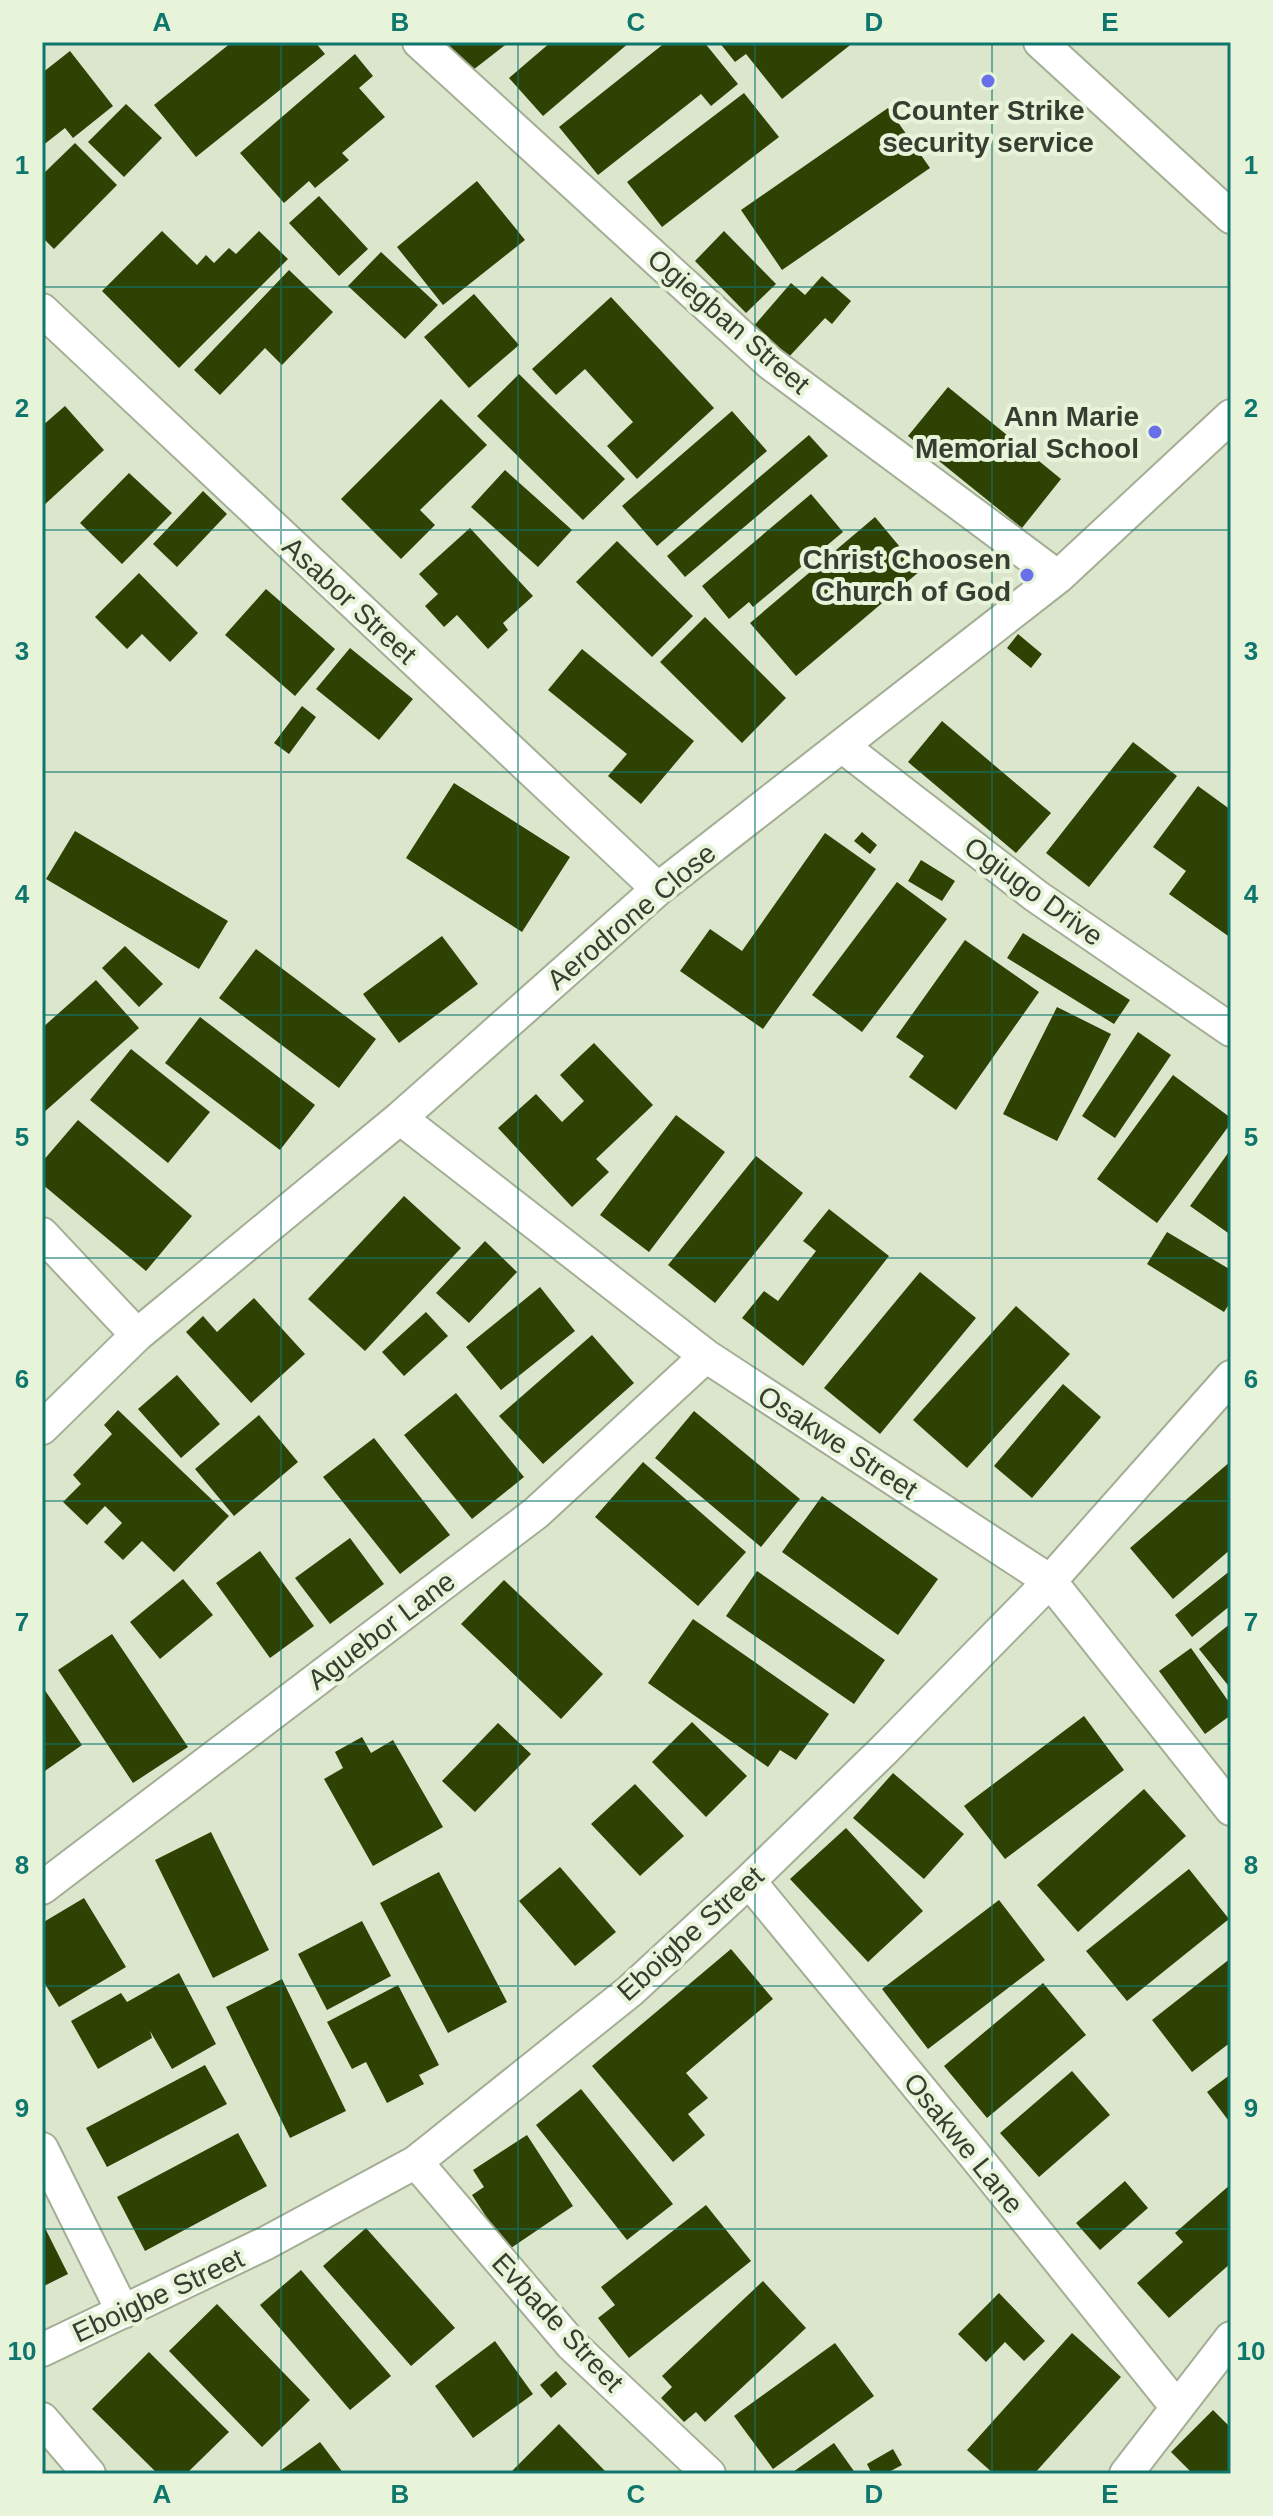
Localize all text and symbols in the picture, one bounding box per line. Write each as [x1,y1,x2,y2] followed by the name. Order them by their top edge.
[153,7,172,37] text: A
[391,7,409,37] text: B
[627,7,646,37] text: C
[865,7,883,37] text: D
[1101,7,1119,37] text: E
[979,72,997,90] marker: Counter Strike security service
[882,95,1094,158] place label: Counter Strike security service
[15,150,29,180] text: 1
[1244,150,1258,180] text: 1
[642,243,816,400] street label: Ogiegban Street
[15,393,29,423] text: 2
[1244,393,1258,423] text: 2
[915,401,1139,464] place label: Ann Marie Memorial School
[1146,423,1164,441] marker: Ann Marie Memorial School
[276,531,423,670] street label: Asabor Street
[803,544,1011,607] place label: Christ Choosen Church of God
[1018,566,1036,584] marker: Christ Choosen Church of God
[15,636,29,666] text: 3
[1244,636,1258,666] text: 3
[958,831,1109,952] street label: Ogiugo Drive
[541,837,722,996] street label: Aerodrone Close
[15,879,30,909] text: 4
[1244,879,1259,909] text: 4
[15,1122,29,1152] text: 5
[1244,1122,1258,1152] text: 5
[15,1364,29,1394] text: 6
[1244,1364,1258,1394] text: 6
[752,1379,923,1506] street label: Osakwe Street
[302,1565,461,1696] street label: Aguebor Lane
[15,1607,29,1637] text: 7
[1244,1607,1258,1637] text: 7
[15,1850,29,1880] text: 8
[1244,1850,1258,1880] text: 8
[611,1860,770,2007] street label: Eboigbe Street
[898,2067,1030,2220] street label: Osakwe Lane
[15,2093,29,2123] text: 9
[1244,2093,1258,2123] text: 9
[68,2242,249,2349] street label: Eboigbe Street
[486,2247,630,2398] street label: Evbade Street
[8,2336,36,2366] text: 10
[1237,2336,1265,2366] text: 10
[153,2479,172,2509] text: A
[391,2479,409,2509] text: B
[627,2479,646,2509] text: C
[865,2479,883,2509] text: D
[1101,2479,1119,2509] text: E

